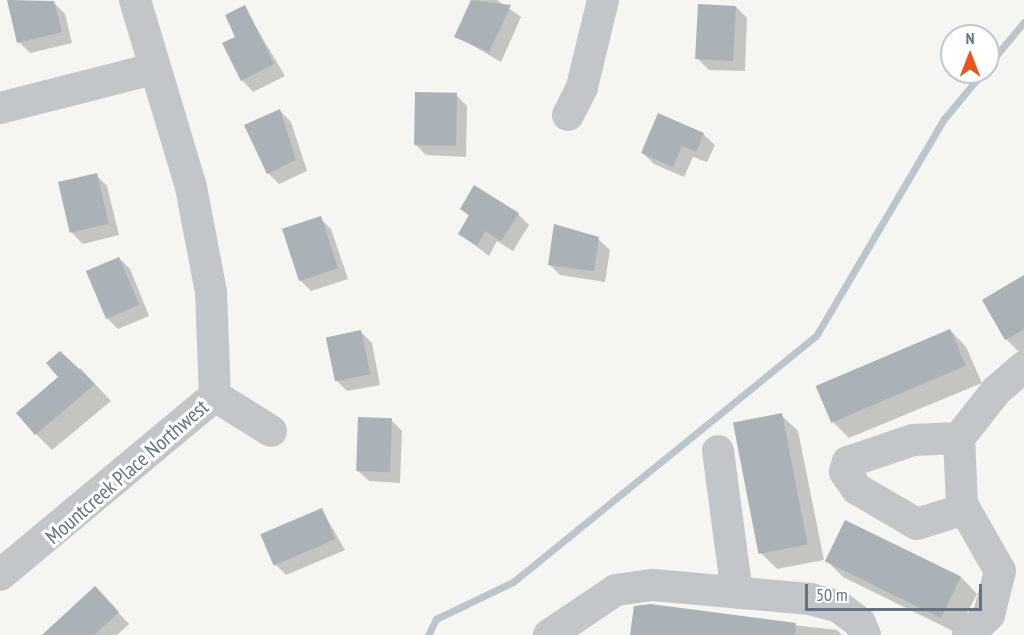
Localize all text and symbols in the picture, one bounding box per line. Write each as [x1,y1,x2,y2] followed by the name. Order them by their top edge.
[940,24,1000,84] north arrow
[966,28,974,48] text: N
[40,394,214,550] street label: Mountcreek Place Northwest
[808,572,985,610] scale bar
[816,583,848,606] text: 50 m

